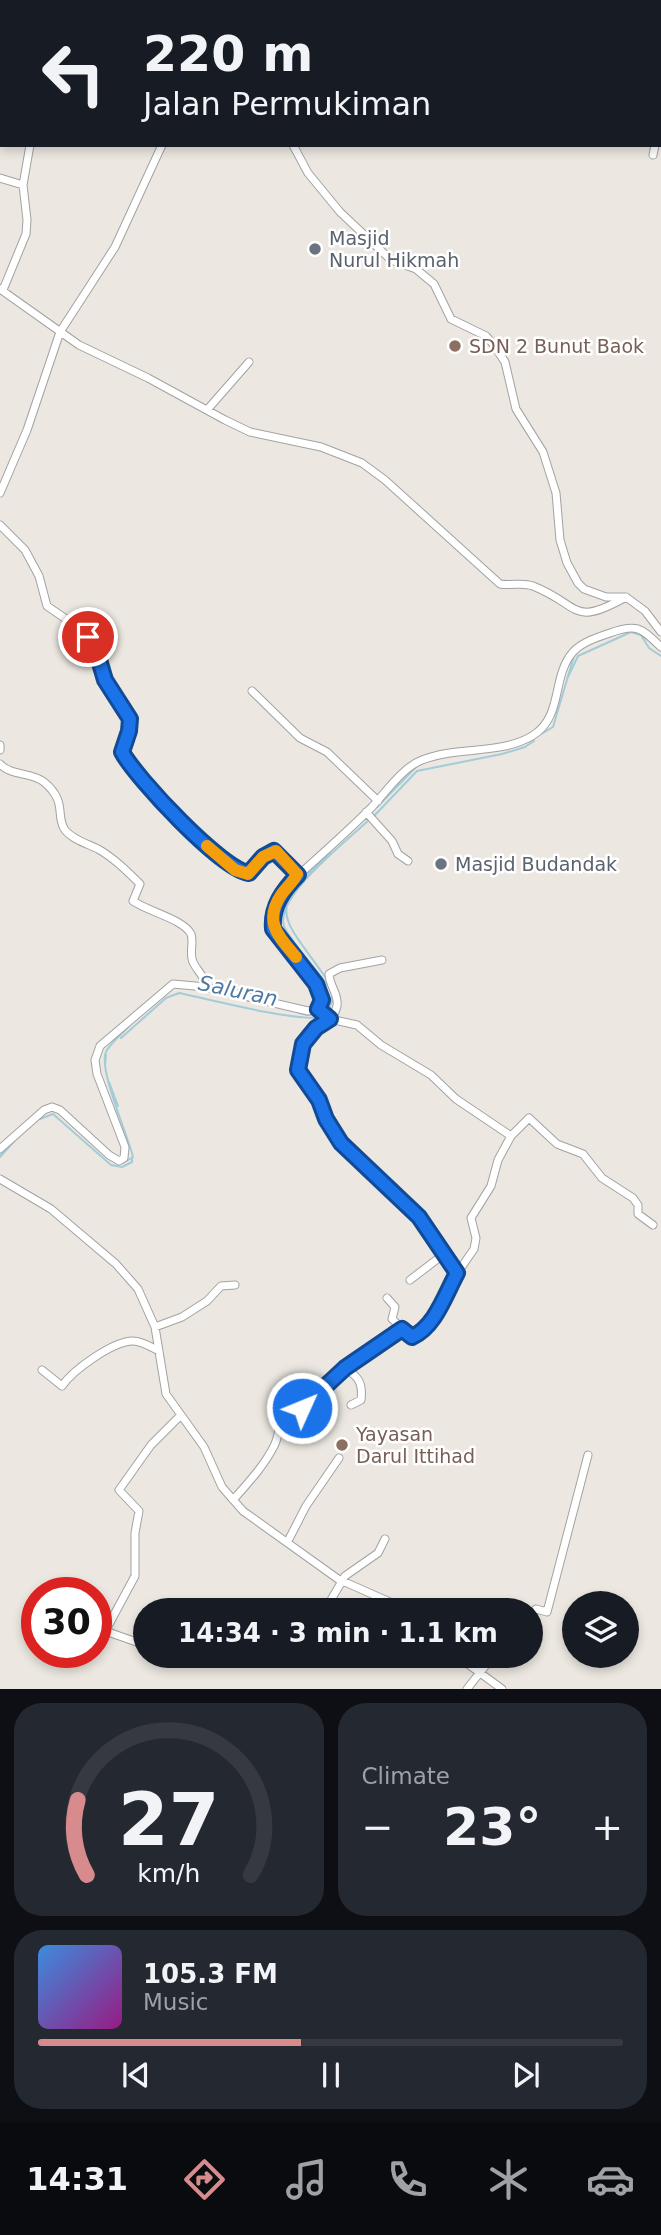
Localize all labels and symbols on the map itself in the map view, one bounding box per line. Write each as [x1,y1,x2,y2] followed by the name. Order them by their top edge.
[329,227,459,271] place label: Masjid Nurul Hikmah
[307,241,323,257] marker: Masjid Nurul Hikmah
[469,335,644,357] place label: SDN 2 Bunut Baok
[447,338,463,354] marker: SDN 2 Bunut Baok
[58,607,118,667] pin
[455,853,617,875] place label: Masjid Budandak
[433,856,449,872] marker: Masjid Budandak
[196,971,280,1011] water label: Saluran
[265,1371,339,1445] position arrow
[355,1423,475,1467] place label: Yayasan Darul Ittihad
[334,1437,350,1453] marker: Yayasan Darul Ittihad
[21,1577,112,1668] speed limit sign: 30

